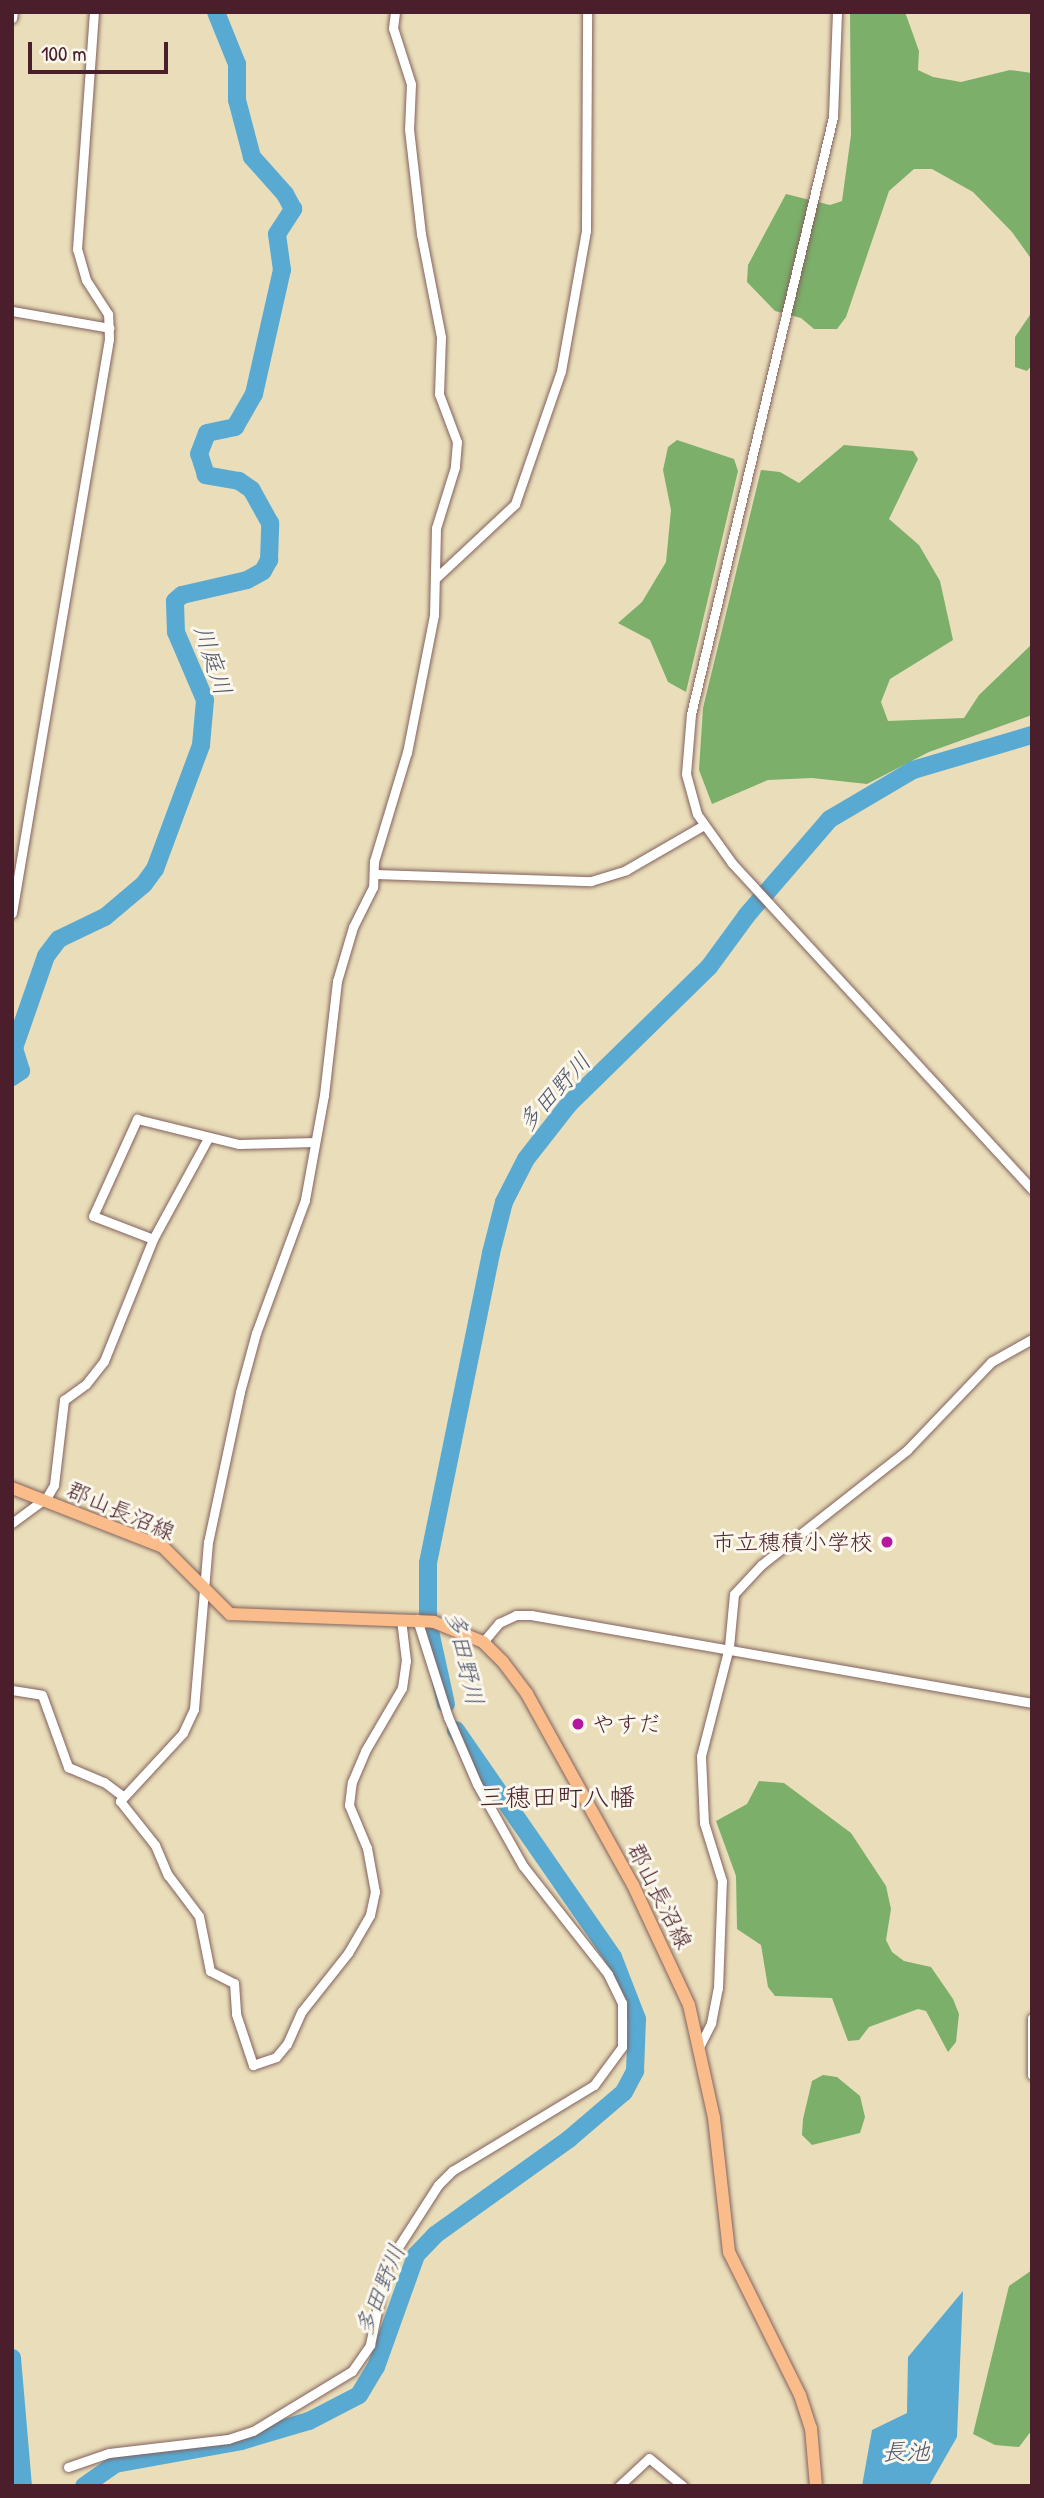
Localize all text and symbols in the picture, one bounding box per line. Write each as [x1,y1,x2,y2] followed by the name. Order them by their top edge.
[32,28,172,72] scale bar
[41,39,87,68] text: 100 m
[188,621,238,699] water label: 川庭川
[511,1047,597,1137] water label: 多田野川
[63,1476,179,1546] street label: 郡山長沼線
[712,1528,873,1556] place label: 市立穂積小学校
[879,1534,895,1550] marker: 市立穂積小学校
[440,1608,490,1708] water label: 多田野川
[592,1710,661,1738] place label: やすだ
[570,1716,586,1732] marker: やすだ
[479,1781,635,1813] district label: 三穂田町八幡
[622,1839,698,1953] street label: 郡山長沼線
[349,2240,411,2340] water label: 多田野川
[882,2438,930,2466] water label: 長池

